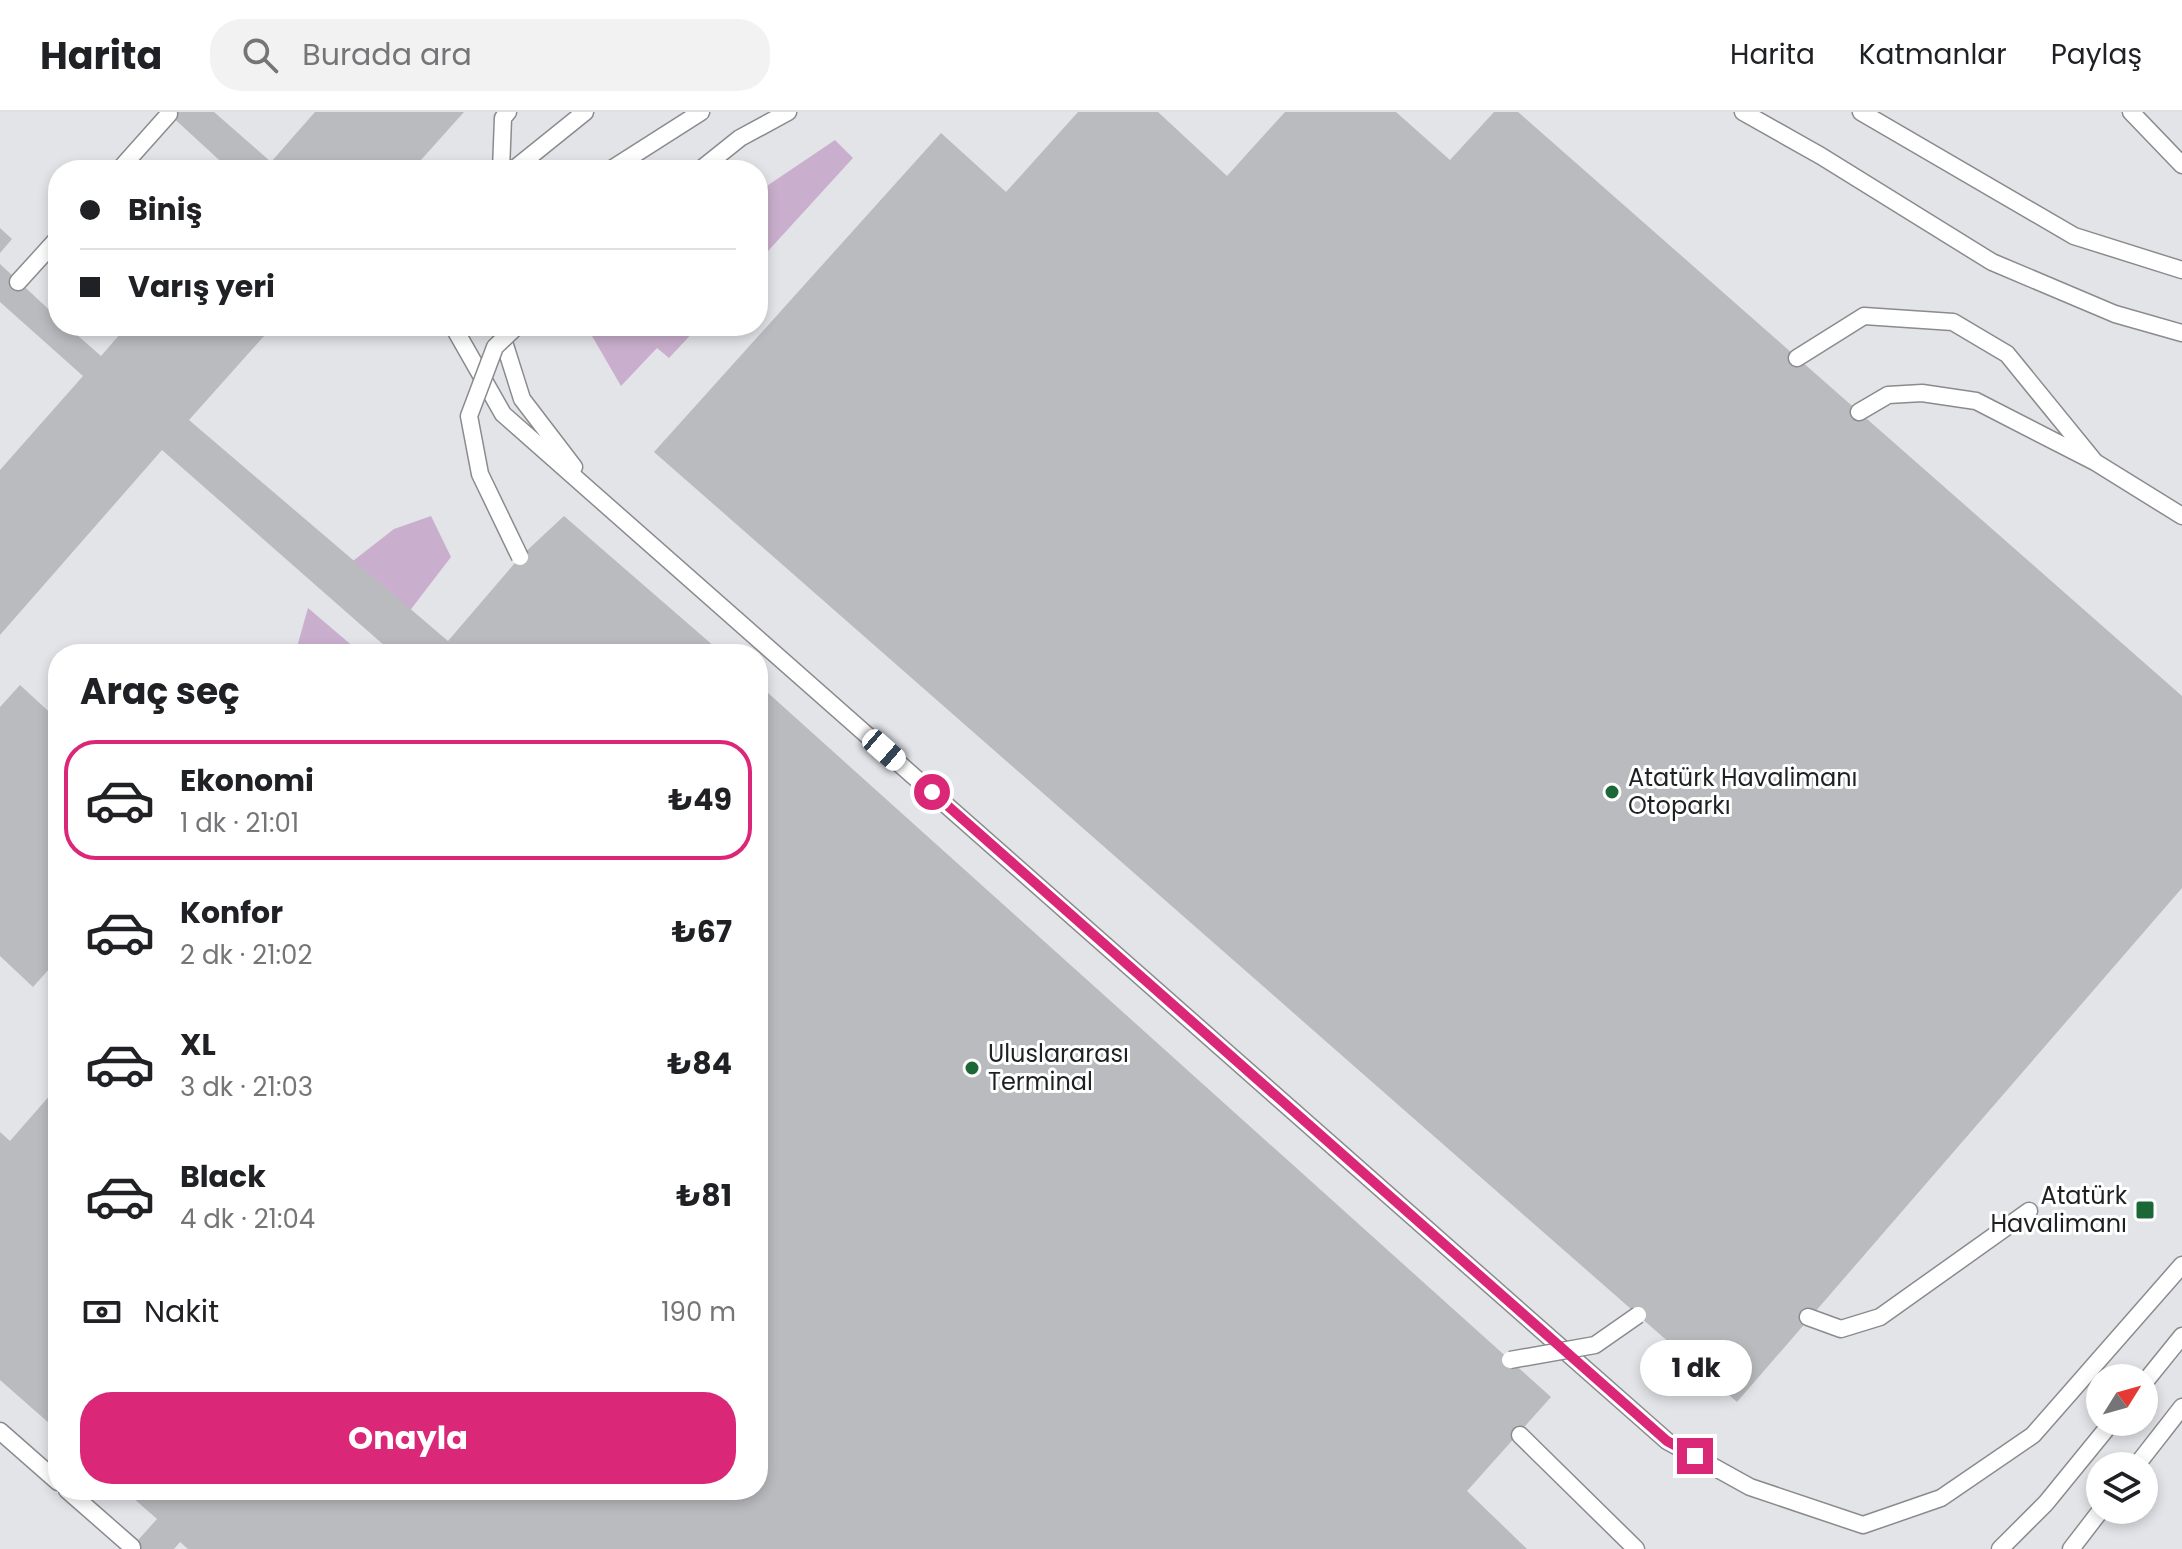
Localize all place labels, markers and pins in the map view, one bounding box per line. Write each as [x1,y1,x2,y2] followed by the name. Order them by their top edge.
[1628,761,1858,822] place label: Atatürk Havalimanı Otoparkı
[1603,783,1621,801] marker: Atatürk Havalimanı Otoparkı
[988,1037,1129,1098] place label: Uluslararası Terminal
[963,1059,981,1077] marker: Uluslararası Terminal
[1990,1179,2128,1240] place label: Atatürk Havalimanı
[2134,1199,2156,1221] marker: Atatürk Havalimanı

